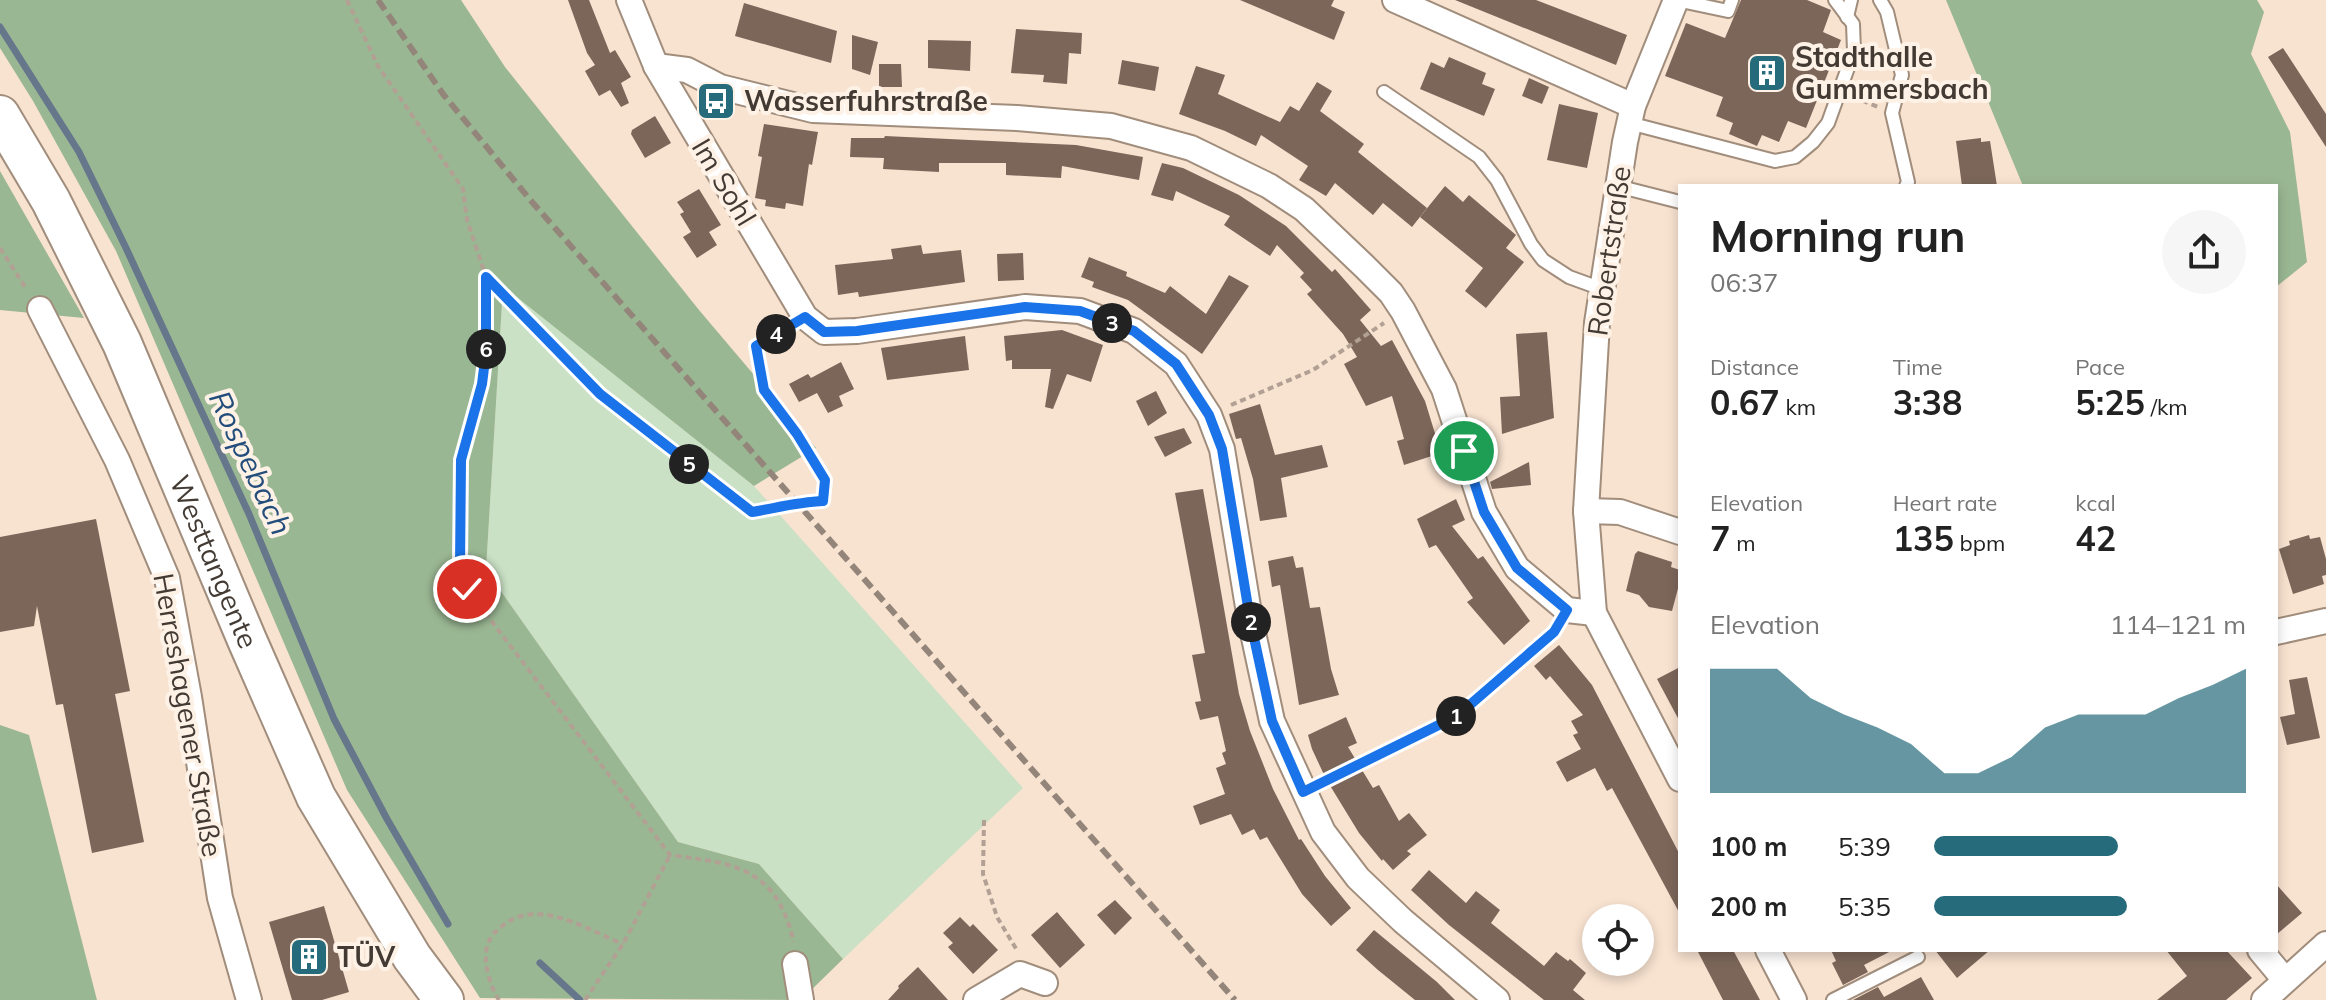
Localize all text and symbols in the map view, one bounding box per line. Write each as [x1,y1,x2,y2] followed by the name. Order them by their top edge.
[1795,39,1989,106] place label: Stadthalle Gummersbach
[1746,52,1788,94] building icon: Stadthalle Gummersbach
[695,80,737,122] bus stop icon: Wasserfuhrstraße
[744,83,988,118] place label: Wasserfuhrstraße
[685,132,764,232] street label: Im Sohl
[1579,164,1638,338] street label: Robertstraße
[1710,208,1966,263] text: Morning run
[2162,210,2246,294] button: share
[1710,266,1778,299] text: 06:37
[1092,303,1132,343] pin: 3
[1105,309,1119,337] text: 3
[756,314,796,354] pin: 4
[769,320,783,348] text: 4
[466,329,506,369] pin: 6
[479,335,493,363] text: 6
[1710,353,1799,381] text: Distance
[1893,353,1942,381] text: Time
[2075,353,2125,381] text: Pace
[1710,381,1780,424] text: 0.67
[1893,381,1962,424] text: 3:38
[2075,381,2145,424] text: 5:25
[201,384,301,541] water label: Rospebach
[1780,393,1816,421] text: km
[2145,393,2188,421] text: /km
[1430,417,1498,485] pin
[1442,429,1486,473] icon: arrive
[669,444,709,484] pin: 5
[682,450,696,478] text: 5
[163,470,266,653] street label: Westtangente
[1710,489,1803,517] text: Elevation
[1893,489,1997,517] text: Heart rate
[2075,489,2116,517] text: kcal
[1710,517,1730,560] text: 7
[1893,517,1954,560] text: 135
[2075,517,2116,560] text: 42
[1730,529,1755,557] text: m
[1954,529,2005,557] text: bpm
[433,555,501,623] pin
[445,567,489,611] icon: check
[146,570,231,859] street label: Herreshagener Straße
[1231,602,1271,642] pin: 2
[1244,608,1258,636] text: 2
[1710,608,1820,641] text: Elevation
[2110,608,2246,641] text: 114–121 m
[1436,696,1476,736] pin: 1
[1449,702,1463,730] text: 1
[1710,830,1787,863] text: 100 m
[1838,830,1891,863] text: 5:39
[1710,890,1787,923] text: 200 m
[1838,890,1891,923] text: 5:35
[1582,904,1654,976] map controls
[1582,904,1654,976] button: locate
[288,936,330,978] building icon: TÜV
[337,939,396,974] place label: TÜV

